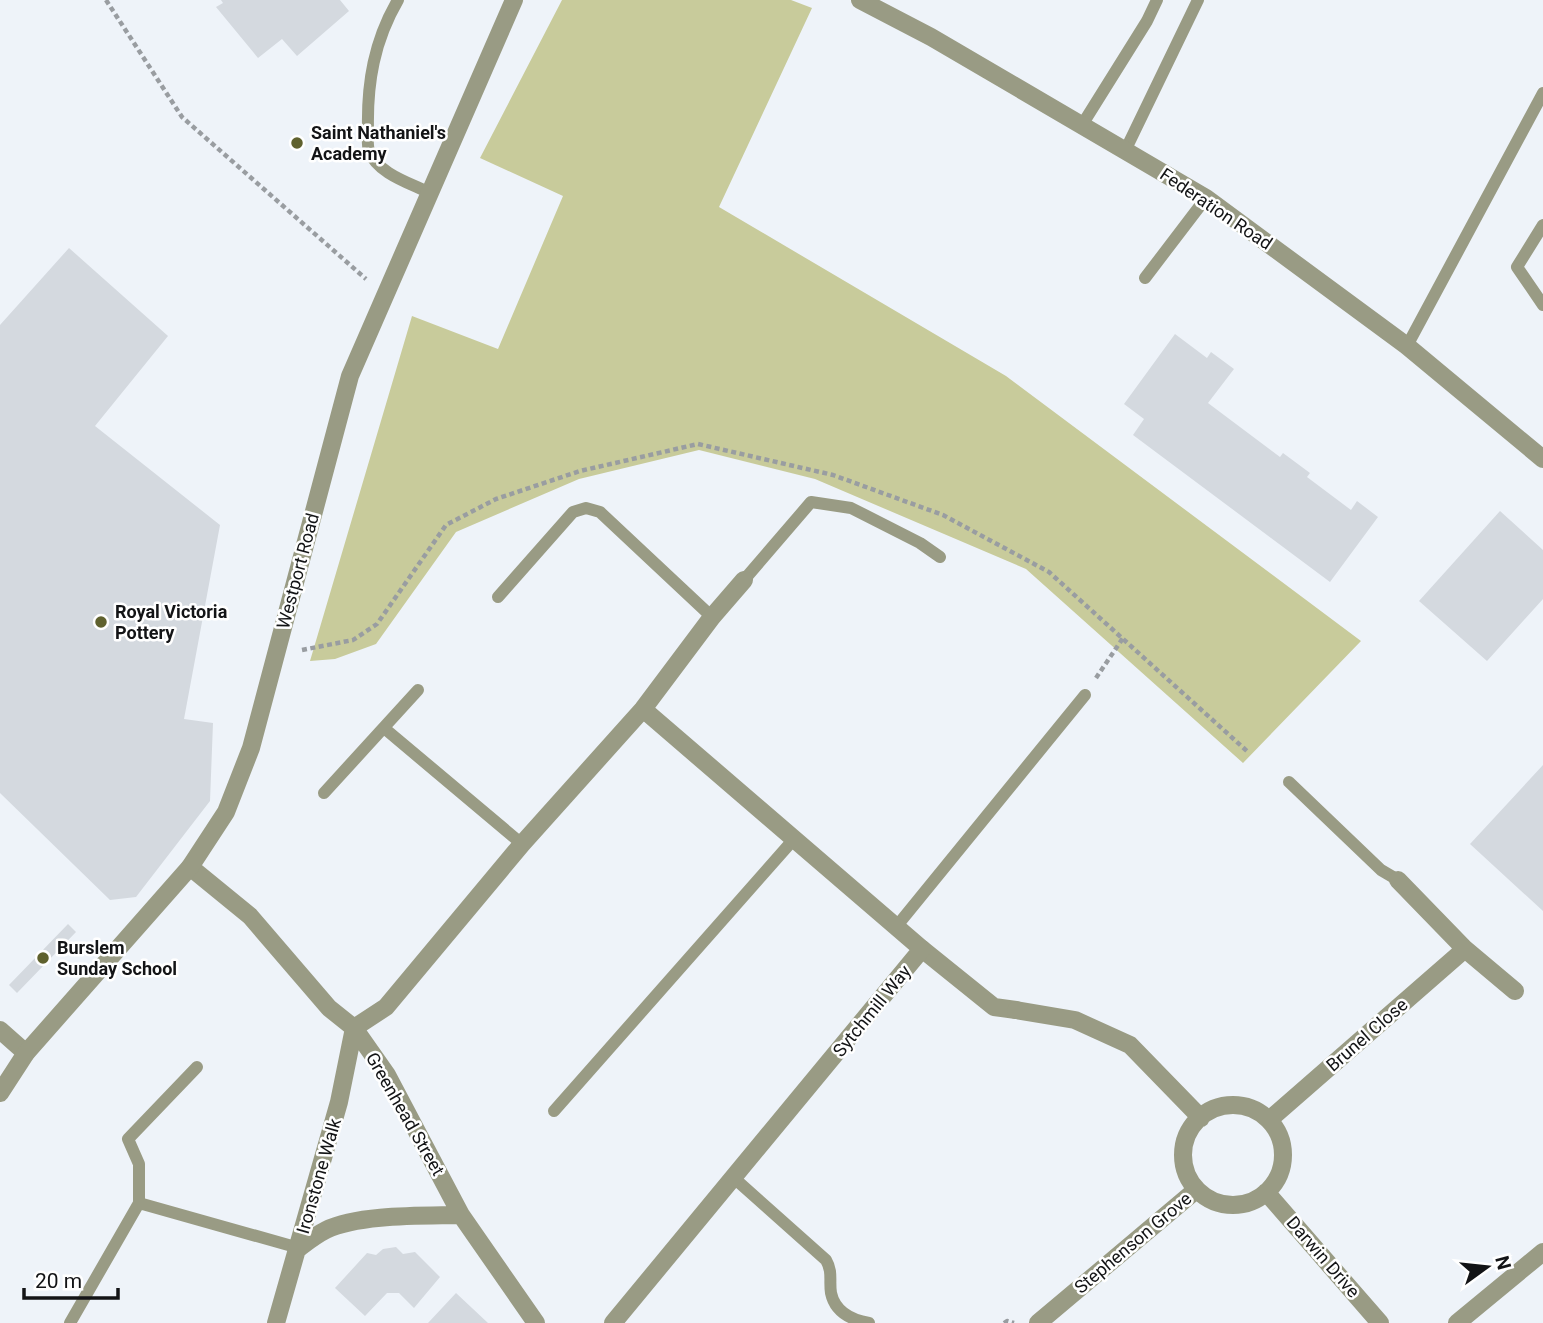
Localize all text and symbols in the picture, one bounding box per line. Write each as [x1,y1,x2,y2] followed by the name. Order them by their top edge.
[311,122,446,164] place label: Saint Nathaniel's Academy
[289,135,305,151] marker: Saint Nathaniel's Academy
[1156,163,1276,254] street label: Federation Road
[272,511,323,631] street label: Westport Road
[115,601,228,643] place label: Royal Victoria Pottery
[93,614,109,630] marker: Royal Victoria Pottery
[57,937,177,979] place label: Burslem Sunday School
[35,950,51,966] marker: Burslem Sunday School
[828,960,915,1061] street label: Sytchmill Way
[1322,994,1412,1076] street label: Brunel Close
[362,1048,449,1179] street label: Greenhead Street
[292,1115,345,1236] street label: Ironstone Walk
[1070,1188,1195,1298] street label: Stephenson Grove
[1282,1212,1364,1302] street label: Darwin Drive
[1452,1232,1522,1302] north arrow
[1490,1253,1516,1272] text: N
[24,1256,119,1300] scale bar
[35,1269,82,1293] text: 20 m

